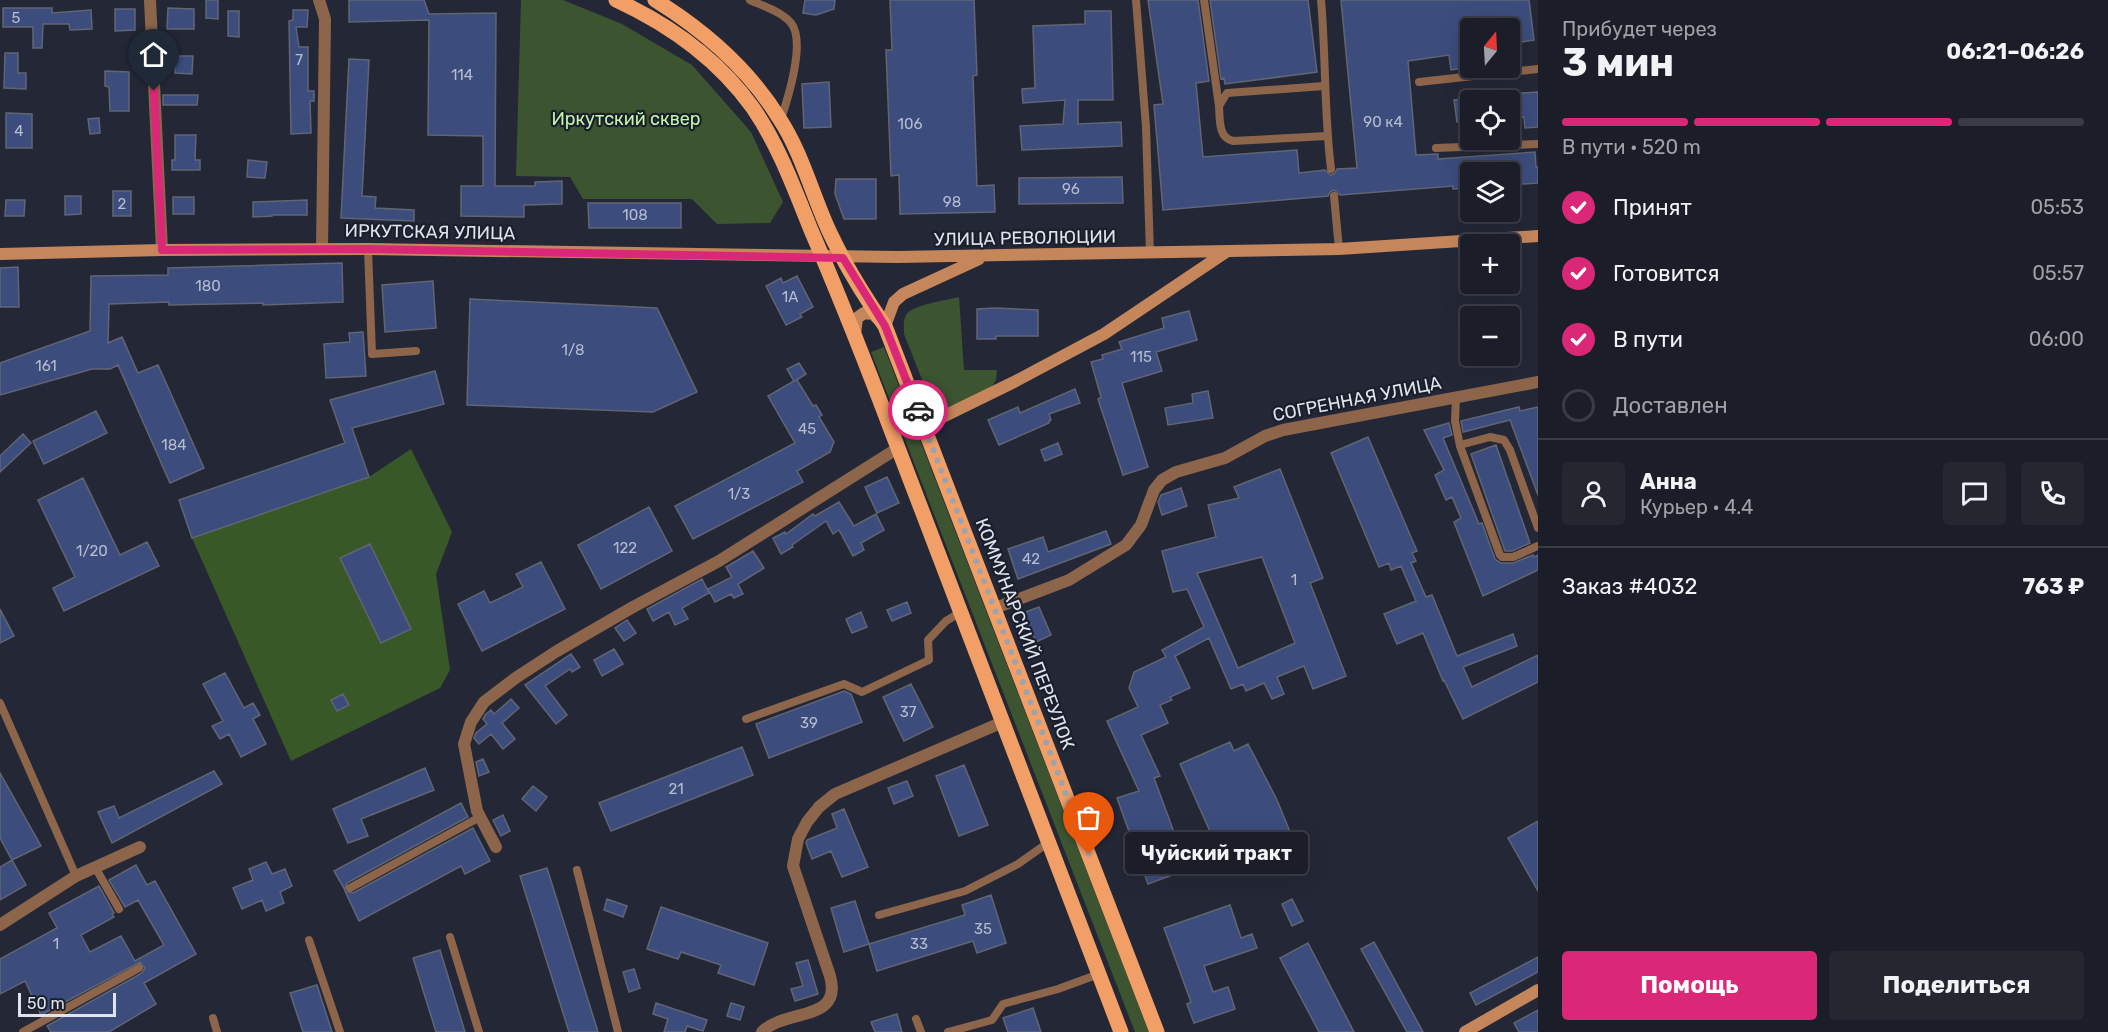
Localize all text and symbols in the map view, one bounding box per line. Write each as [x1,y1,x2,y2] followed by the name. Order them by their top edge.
[12,9,21,27] house number: 5
[1562,17,1717,41] text: Прибудет через
[1460,18,1520,78] north arrow
[1460,18,1520,366] map controls
[128,29,179,91] pin
[137,38,170,71] icon: home
[1946,38,2084,65] text: 06:21–06:26
[1562,40,1674,86] text: 3 мин
[295,51,303,69] house number: 7
[451,66,473,84] house number: 114
[1460,90,1520,150] button: locate
[551,108,701,130] park label: Иркутский сквер
[1363,113,1403,131] house number: 90 к4
[898,115,923,133] house number: 106
[14,122,24,140] house number: 4
[1562,135,1701,159] text: В пути · 520 m
[1460,162,1520,222] button: layers
[1062,180,1080,198] house number: 96
[1562,191,1595,224] icon: check
[943,193,961,211] house number: 98
[1613,194,1692,221] text: Принят
[118,195,127,213] house number: 2
[2030,195,2084,219] text: 05:53
[622,206,648,224] house number: 108
[344,220,516,244] street label: ИРКУТСКАЯ УЛИЦА
[934,225,1116,251] street label: УЛИЦА РЕВОЛЮЦИИ
[1460,234,1520,294] button: +
[1562,257,1595,290] icon: check
[1613,260,1719,287] text: Готовится
[2032,261,2084,285] text: 05:57
[195,277,221,295] house number: 180
[782,288,798,306] house number: 1А
[1460,306,1520,366] button: −
[1562,323,1595,356] icon: check
[1613,326,1683,353] text: В пути
[2029,327,2084,351] text: 06:00
[562,341,584,359] house number: 1/8
[1130,348,1152,366] house number: 115
[35,357,57,375] house number: 161
[1271,372,1443,426] street label: СОГРЕННАЯ УЛИЦА
[888,380,948,440] courier
[1613,392,1728,419] text: Доставлен
[902,394,935,427] icon: car
[798,420,816,438] house number: 45
[161,436,187,454] house number: 184
[1562,462,1625,525] button: person
[1943,462,2006,525] button: chat
[2021,462,2084,525] button: phone
[1640,468,1697,495] text: Анна
[728,485,750,503] house number: 1/3
[1640,495,1753,519] text: Курьер · 4.4
[971,515,1079,753] street label: КОММУНАРСКИЙ ПЕРЕУЛОК
[613,539,637,557] house number: 122
[76,542,108,560] house number: 1/20
[1022,550,1040,568] house number: 42
[1291,571,1297,589] house number: 1
[1562,573,1698,600] text: Заказ #4032
[2023,573,2084,600] text: 763 ₽
[900,703,917,721] house number: 37
[800,714,818,732] house number: 39
[668,780,684,798] house number: 21
[1063,792,1114,854] pin
[1072,801,1105,834] icon: bag
[1125,833,1308,875] callout: Чуйский тракт
[1141,841,1292,865] text: Чуйский тракт
[974,920,992,938] house number: 35
[53,935,59,953] house number: 1
[910,935,928,953] house number: 33
[1562,951,1817,1020] button: Помощь
[1829,951,2084,1020] button: Поделиться
[18,990,116,1018] scale bar
[27,994,65,1013] text: 50 m

